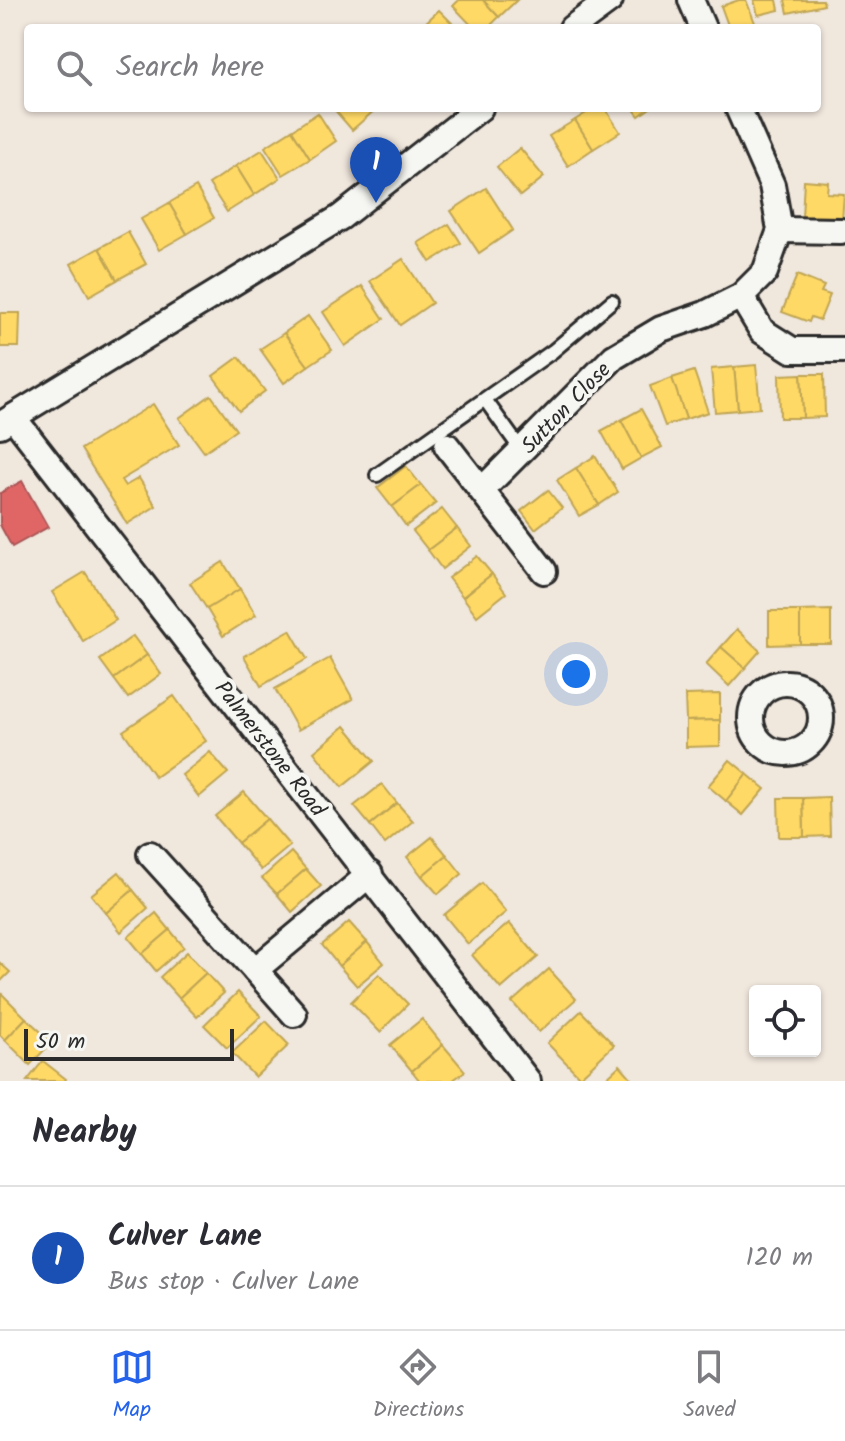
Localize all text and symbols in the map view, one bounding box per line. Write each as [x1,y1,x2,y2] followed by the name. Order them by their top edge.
[24,24,821,112] search box
[116,44,264,92] text: Search here
[52,46,96,90] icon: search
[350,137,402,203] pin: 1
[513,354,620,463] street label: Sutton Close
[556,654,596,694] your location
[205,674,334,826] street label: Palmerstone Road
[749,985,821,1057] map controls
[749,985,821,1057] button: locate
[24,1025,234,1061] scale bar
[36,1025,85,1060] text: 50 m
[32,1106,137,1160] text: Nearby
[108,1213,262,1261] text: Culver Lane
[54,1237,62,1279] text: 1
[746,1237,813,1279] text: 120 m
[108,1261,359,1303] text: Bus stop · Culver Lane
[110,1345,154,1428] tab: Map
[373,1345,464,1428] tab: Directions
[683,1345,735,1428] tab: Saved

